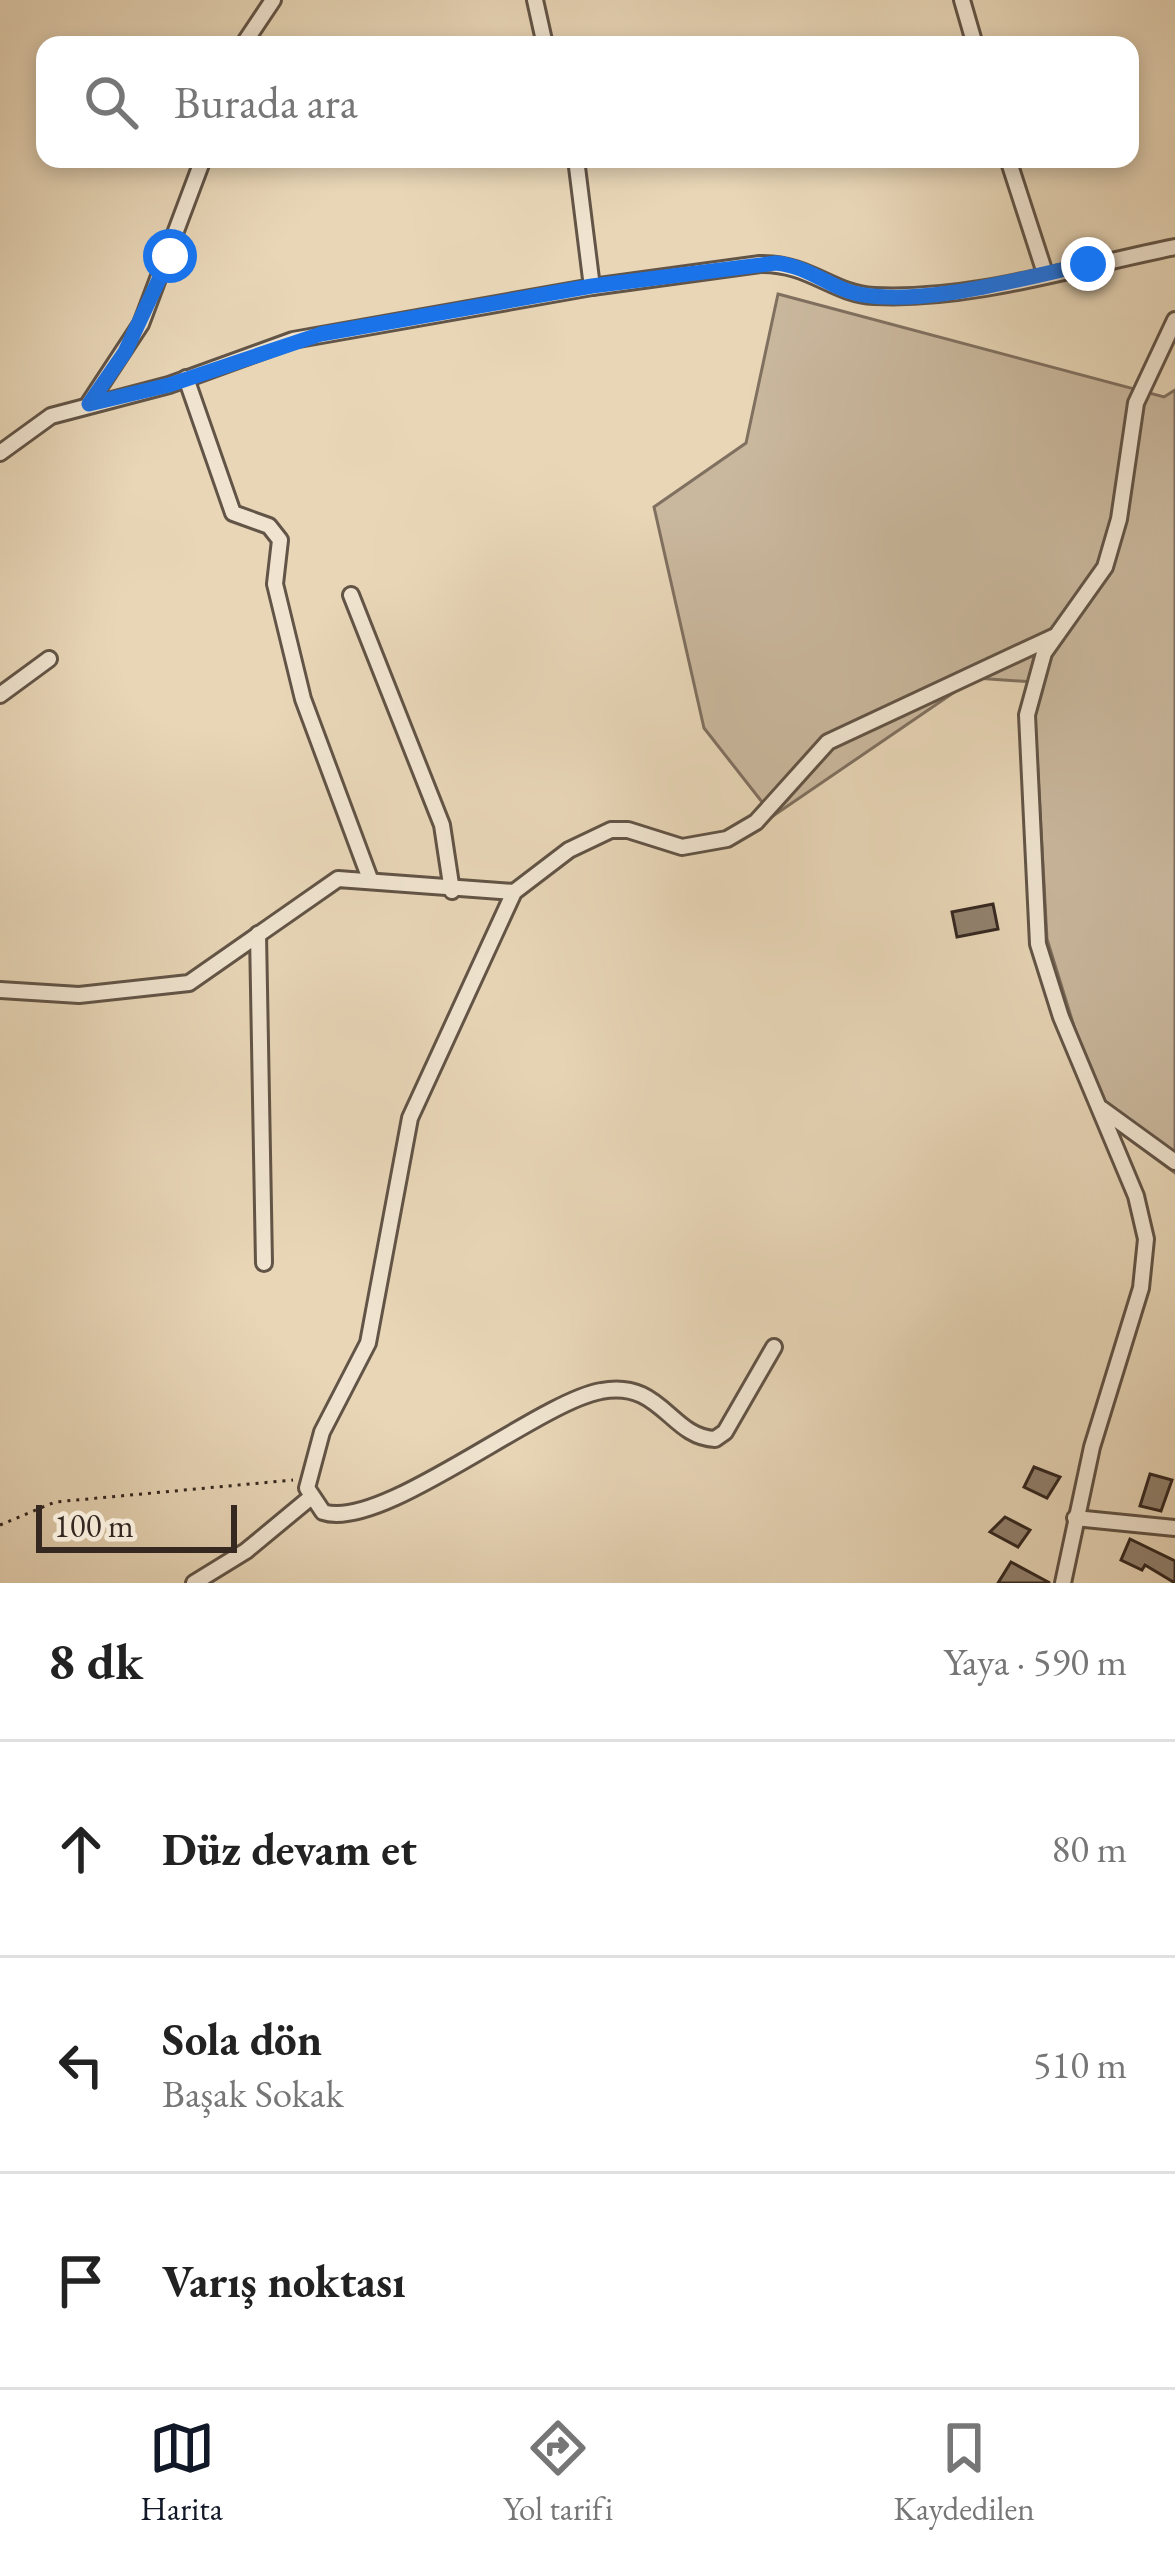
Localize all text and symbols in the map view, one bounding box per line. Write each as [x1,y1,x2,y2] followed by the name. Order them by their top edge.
[36,36,1139,168] search box
[78,69,144,135] icon: search
[174,73,358,131] text: Burada ara
[143,229,197,283] route start
[1061,237,1115,291] route end
[36,1499,237,1552] scale bar
[54,1504,134,1547] text: 100 m
[48,1628,143,1694] text: 8 dk
[943,1636,1127,1687] text: Yaya · 590 m
[48,1816,114,1882] icon: ahead
[162,1820,417,1878] text: Düz devam et
[1051,1823,1127,1874] text: 80 m
[162,2010,322,2068] text: Sola dön
[48,2032,114,2098] icon: left
[1033,2039,1127,2090] text: 510 m
[162,2068,344,2119] text: Başak Sokak
[48,2248,114,2314] icon: arrive
[162,2252,405,2310] text: Varış noktası
[140,2415,223,2530] tab: Harita
[503,2415,613,2530] tab: Yol tarifi
[894,2415,1035,2530] tab: Kaydedilen

